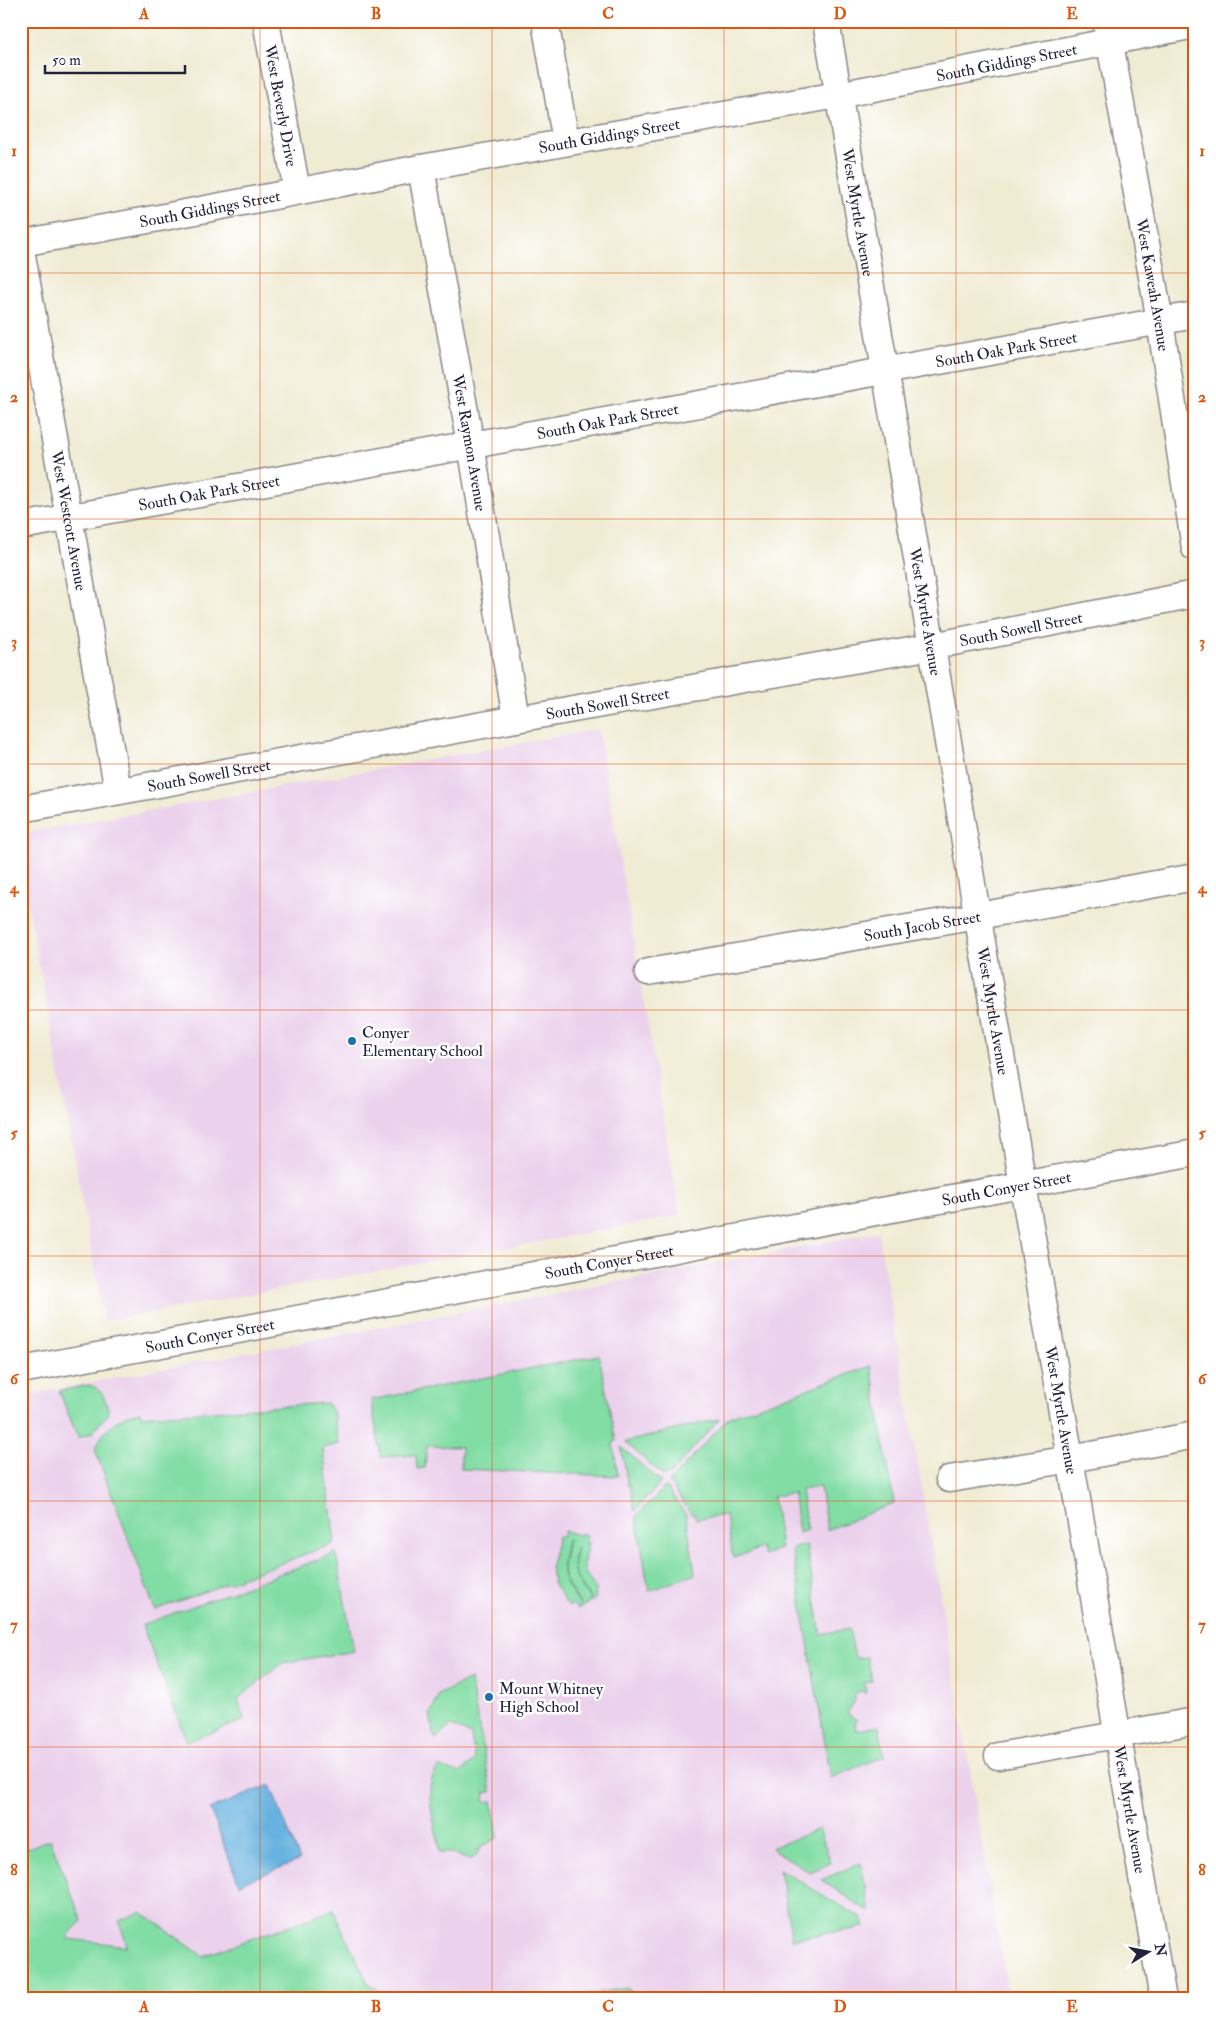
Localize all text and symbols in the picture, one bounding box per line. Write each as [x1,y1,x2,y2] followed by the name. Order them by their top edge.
[138,4,150,24] text: A
[371,4,381,24] text: B
[602,4,614,24] text: C
[833,4,847,24] text: D
[1066,4,1078,24] text: E
[935,39,1079,87] street label: South Giddings Street
[45,42,185,74] scale bar
[259,42,301,168] street label: West Beverly Drive
[52,51,81,70] text: 50 m
[537,114,682,158] street label: South Giddings Street
[11,141,17,161] text: 1
[1199,141,1205,161] text: 1
[837,146,878,278] street label: West Myrtle Avenue
[138,186,282,232] street label: South Giddings Street
[1131,216,1174,353] street label: West Kaweah Avenue
[934,327,1079,372] street label: South Oak Park Street
[447,372,491,513] street label: West Raymon Avenue
[10,387,18,407] text: 2
[1198,387,1206,407] text: 2
[535,399,680,444] street label: South Oak Park Street
[46,448,91,593] street label: West Westcott Avenue
[137,471,282,516] street label: South Oak Park Street
[904,545,946,678] street label: West Myrtle Avenue
[958,608,1084,652] street label: South Sowell Street
[11,632,17,652] text: 3
[1199,632,1205,652] text: 3
[544,683,671,725] street label: South Sowell Street
[146,755,272,797] street label: South Sowell Street
[9,878,20,898] text: 4
[1197,878,1208,898] text: 4
[862,907,982,946] street label: South Jacob Street
[972,945,1013,1077] street label: West Myrtle Avenue
[362,1023,483,1061] place label: Conyer Elementary School
[346,1035,358,1047] marker: Conyer Elementary School
[10,1123,18,1143] text: 5
[1198,1123,1206,1143] text: 5
[940,1167,1073,1211] street label: South Conyer Street
[543,1241,675,1284] street label: South Conyer Street
[144,1314,276,1358] street label: South Conyer Street
[1040,1344,1082,1476] street label: West Myrtle Avenue
[10,1369,20,1389] text: 6
[1198,1369,1208,1389] text: 6
[10,1615,18,1635] text: 7
[1198,1615,1206,1635] text: 7
[499,1679,604,1717] place label: Mount Whitney High School
[483,1691,495,1703] marker: Mount Whitney High School
[1108,1743,1150,1875] street label: West Myrtle Avenue
[10,1860,18,1880] text: 8
[1198,1860,1206,1880] text: 8
[1124,1928,1174,1978] north arrow
[1151,1941,1170,1958] text: N
[138,1997,150,2017] text: A
[371,1997,381,2017] text: B
[602,1997,614,2017] text: C
[833,1997,847,2017] text: D
[1066,1997,1078,2017] text: E

